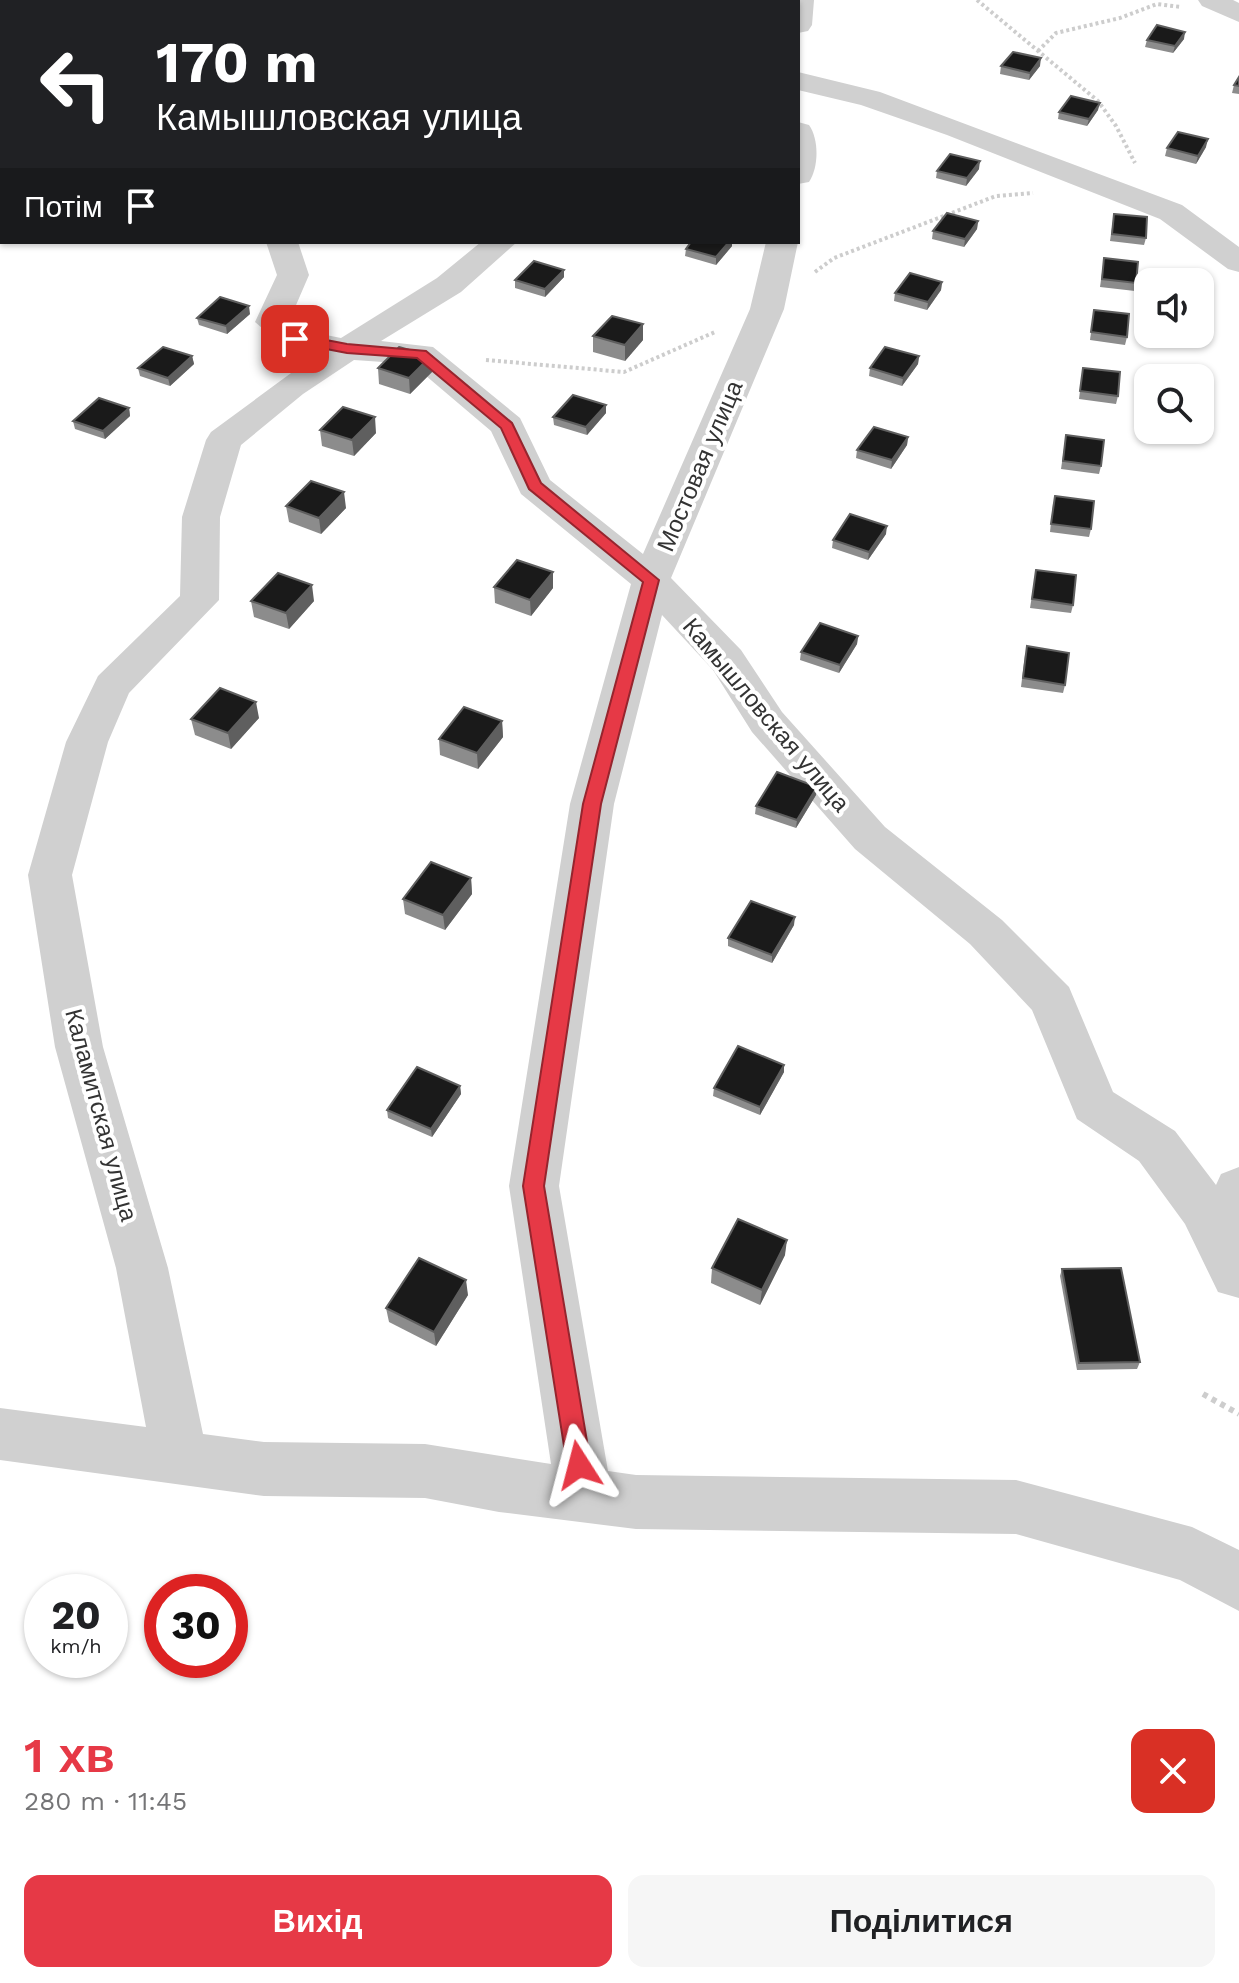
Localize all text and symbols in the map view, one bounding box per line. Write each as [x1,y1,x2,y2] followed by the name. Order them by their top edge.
[156,30,318,96] text: 170 m
[24,32,128,136] icon: left
[156,97,522,139] text: Камышловская улица
[119,184,163,228] icon: arrive
[24,189,103,224] text: Потім
[1134,268,1214,444] map controls
[1134,268,1214,348] button: sound
[261,305,329,373] pin
[273,317,317,361] icon: arrive
[1134,364,1214,444] button: search
[651,376,749,556] street label: Мостовая улица
[677,613,856,818] street label: Камышловская улица
[59,1006,143,1225] street label: Каламитская улица
[537,1423,621,1507] position arrow
[144,1574,248,1678] speed limit sign: 30
[51,1592,101,1639] text: 20
[50,1634,102,1658] text: km/h
[24,1727,115,1784] text: 1 хв
[1131,1729,1215,1813] button: close
[24,1786,187,1816] text: 280 m · 11:45
[24,1875,612,1967] button: Вихід
[628,1875,1215,1967] button: Поділитися

